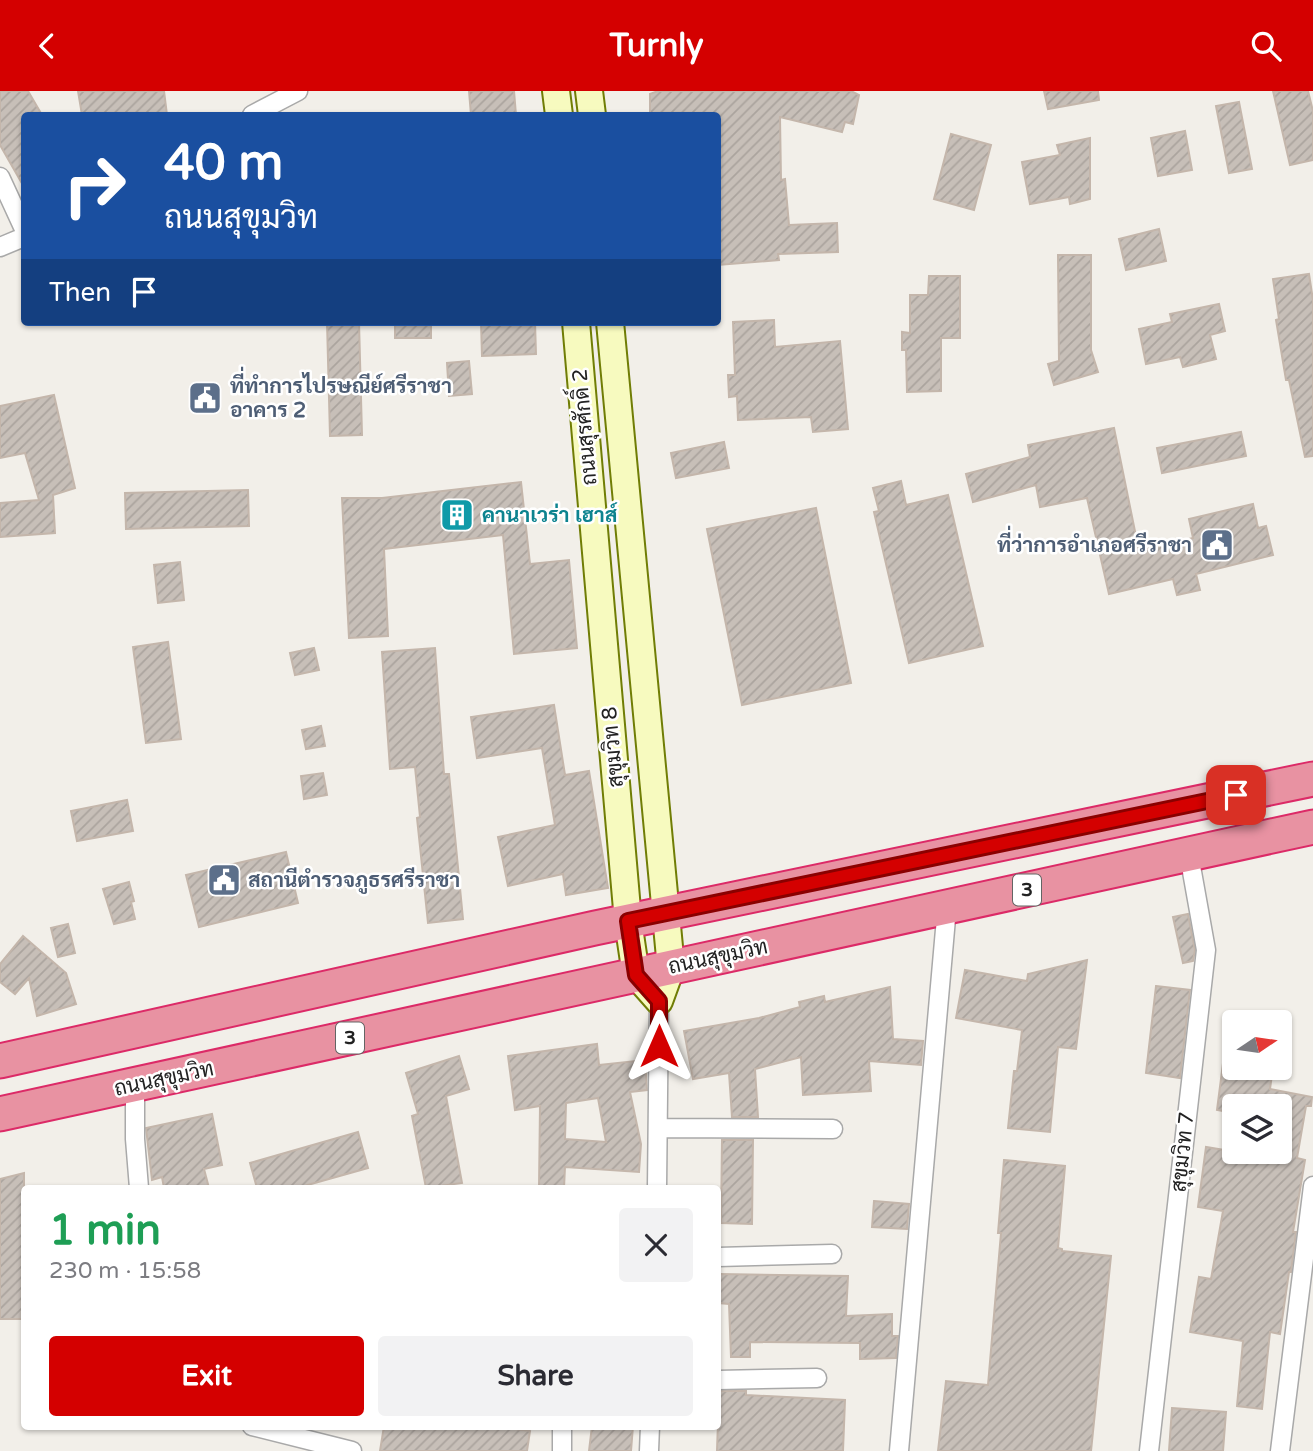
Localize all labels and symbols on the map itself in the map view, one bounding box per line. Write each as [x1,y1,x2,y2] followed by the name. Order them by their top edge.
[230,366,452,423] place label: ที่ทำการไปรษณีย์ศรีราชา อาคาร 2
[559,367,604,487] street label: ถนนสุรศักดิ์ 2
[186,379,224,417] public building icon: ที่ทำการไปรษณีย์ศรีราชา อาคาร 2
[438,496,476,534] building icon: คานาเวร่า เฮาส์
[482,502,618,528] place label: คานาเวร่า เฮาส์
[997,525,1192,558] place label: ที่ว่าการอำเภอศรีราชา
[1198,526,1236,564] public building icon: ที่ว่าการอำเภอศรีราชา
[597,706,630,788] street label: สุขุมวิท 8
[1206,765,1266,825] pin
[205,861,243,899] public building icon: สถานีตำรวจภูธรศรีราชา
[248,867,460,894] place label: สถานีตำรวจภูธรศรีราชา
[1013,875,1041,905] road number: 3
[666,934,770,981] street label: ถนนสุขุมวิท
[622,1009,696,1083] position arrow
[1222,1010,1292,1080] north arrow
[336,1022,364,1053] road number: 3
[112,1056,216,1103] street label: ถนนสุขุมวิท
[1166,1111,1201,1194] street label: สุขุมวิท 7

